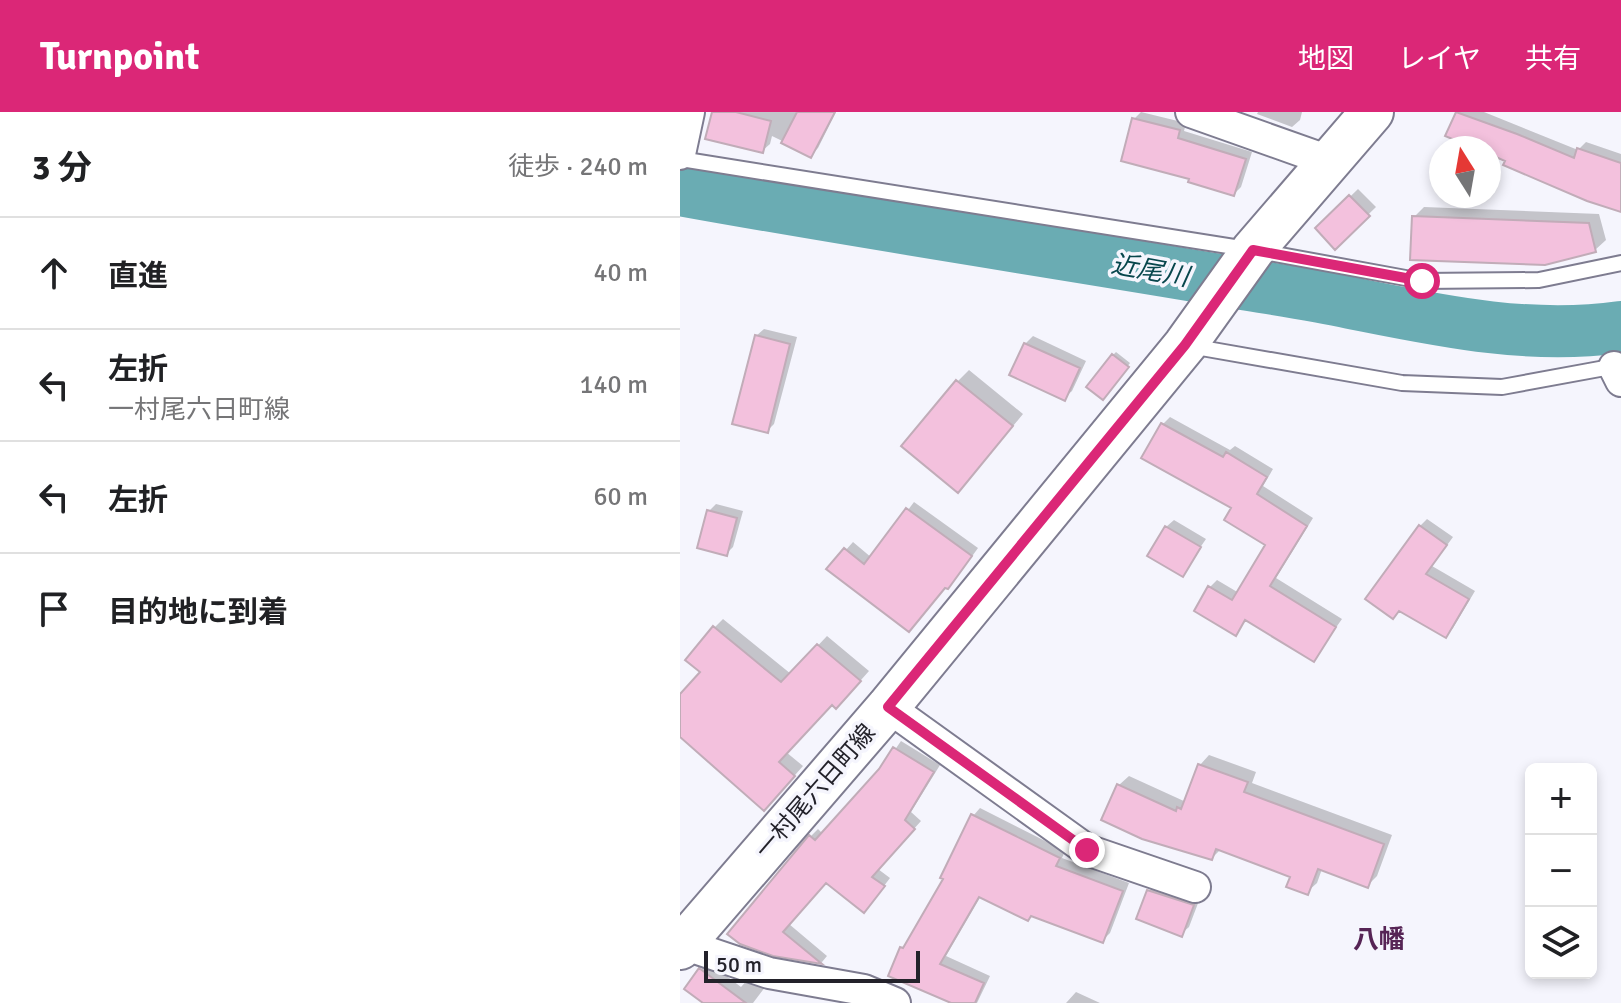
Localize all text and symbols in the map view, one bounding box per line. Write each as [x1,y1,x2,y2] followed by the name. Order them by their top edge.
[40,33,199,80] text: Turnpoint
[1298,42,1354,76] text: 地図
[1398,42,1481,76] text: レイヤ
[1525,42,1581,76] text: 共有
[1429,136,1501,208] north arrow
[32,147,92,189] text: 3 分
[508,151,648,183] text: 徒歩 · 240 m
[1109,248,1194,294] water label: 近尾川
[32,251,76,295] icon: ahead
[593,257,648,289] text: 40 m
[108,258,168,295] text: 直進
[1404,263,1440,299] route start
[108,351,168,388] text: 左折
[32,363,76,407] icon: left
[579,369,648,401] text: 140 m
[108,394,290,426] text: 一村尾六日町線
[32,475,76,519] icon: left
[593,481,648,513] text: 60 m
[108,482,168,519] text: 左折
[32,587,76,631] icon: arrive
[108,594,288,631] text: 目的地に到着
[749,718,881,864] street label: 一村尾六日町線
[1525,763,1597,979] map controls
[1525,763,1597,835] button: +
[1069,832,1105,868] route end
[1525,835,1597,907] button: −
[1525,907,1597,979] button: layers
[1353,924,1405,956] district label: 八幡
[704,947,920,983] scale bar
[716,951,762,978] text: 50 m

